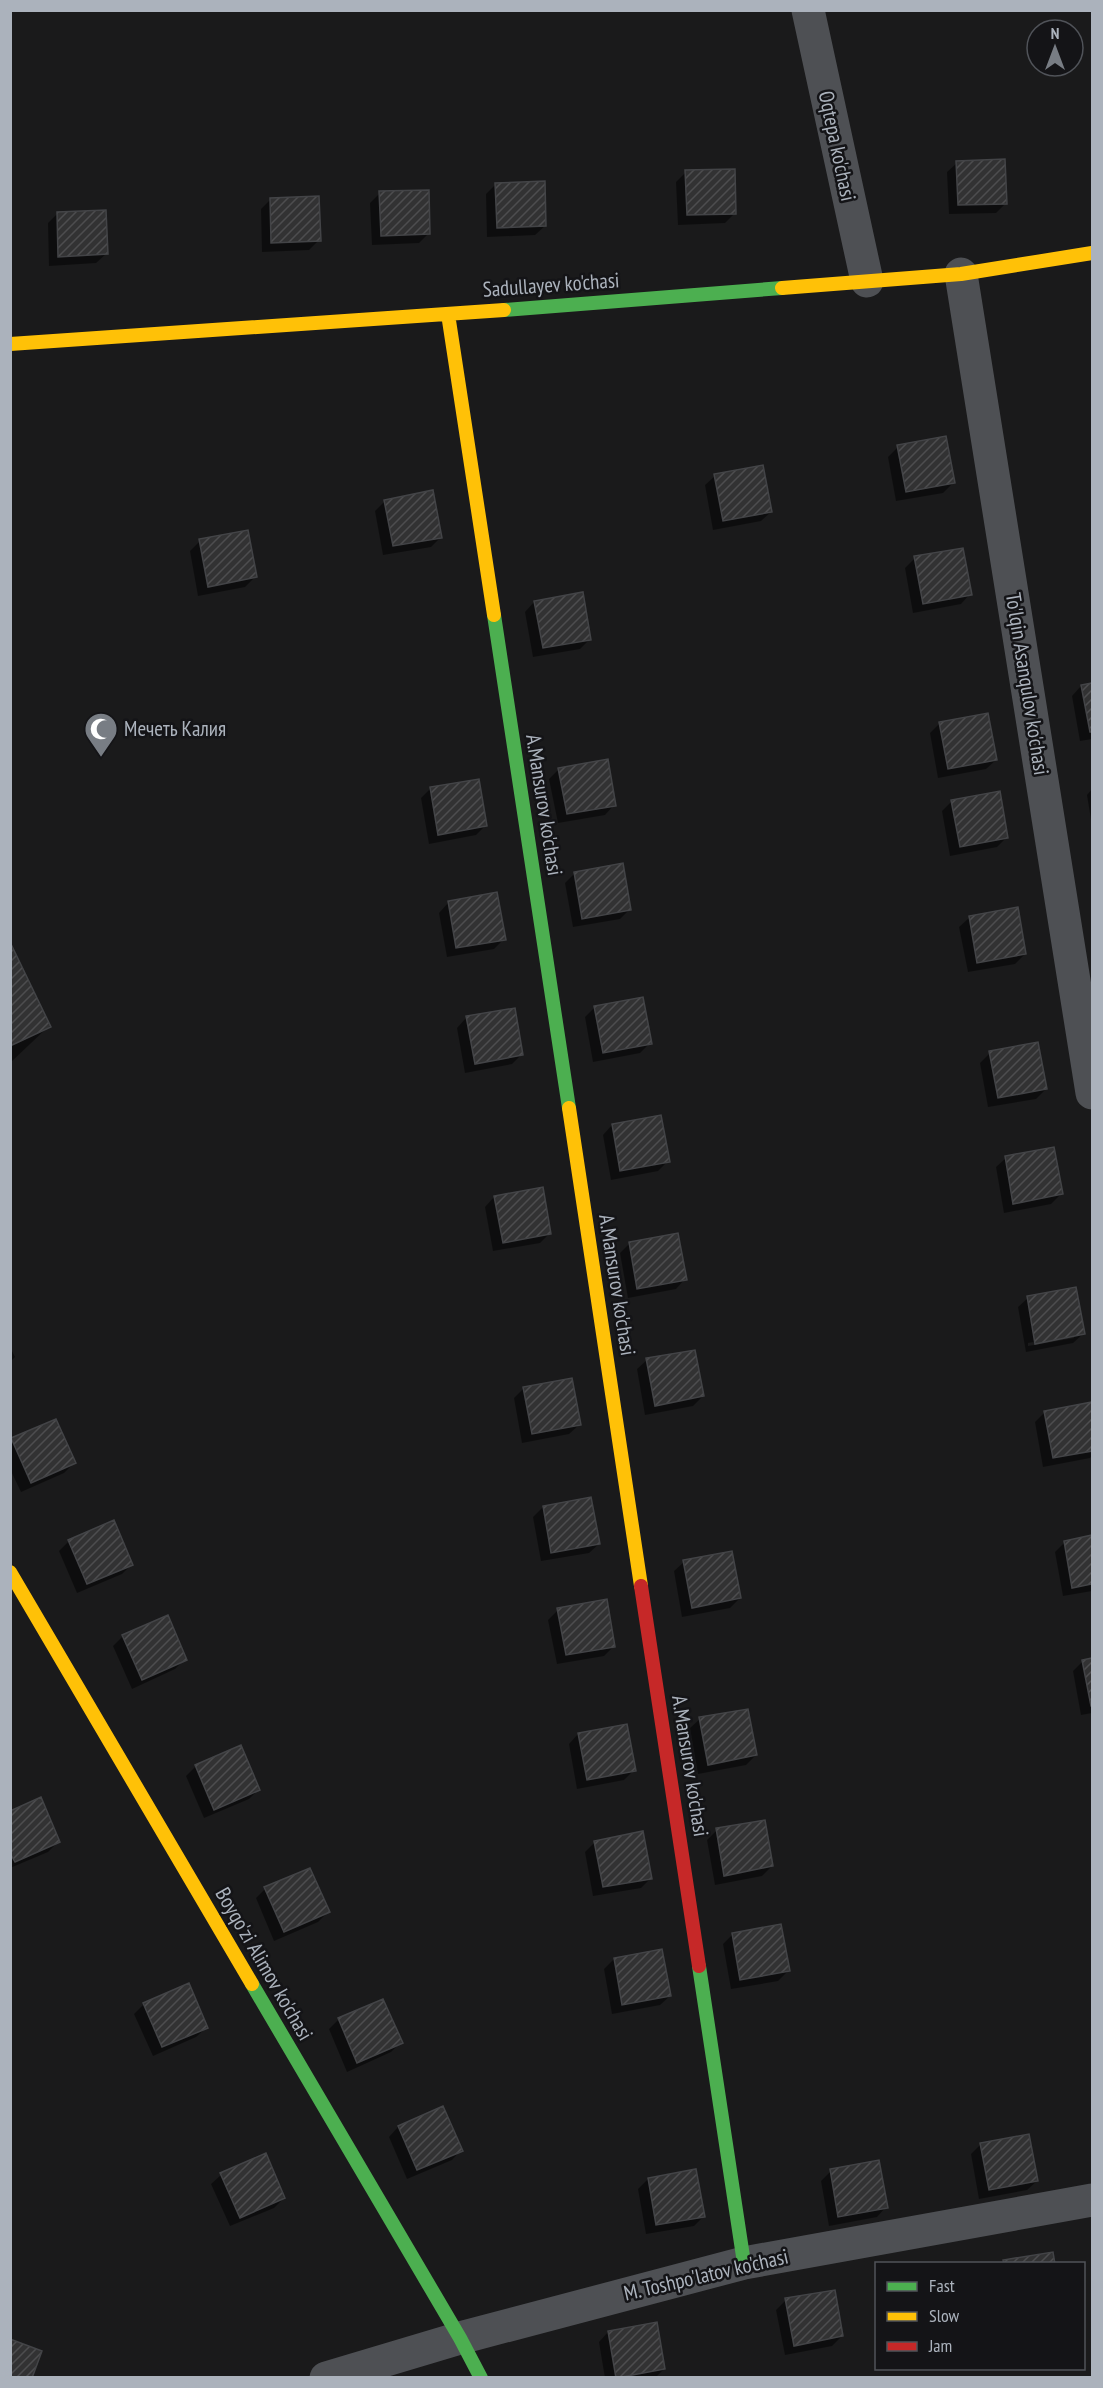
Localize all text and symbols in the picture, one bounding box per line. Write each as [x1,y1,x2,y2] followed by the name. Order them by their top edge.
[1025,18,1085,78] north arrow
[1051,23,1059,43] text: N
[813,88,862,203] street label: Oqtepa ko'chasi
[482,266,620,303] street label: Sadullayev ko'chasi
[1000,591,1055,777] street label: To'lqin Asanqulov ko'chasi
[83,711,119,758] mosque icon: Мечеть Калия
[124,715,226,742] place label: Мечеть Калия
[520,732,569,878] street label: A.Mansurov ko'chasi
[593,1212,642,1358] street label: A.Mansurov ko'chasi
[666,1693,715,1839] street label: A.Mansurov ko'chasi
[210,1882,319,2045] street label: Boyqo'zi Alimov ko'chasi
[621,2242,791,2307] street label: M. Toshpo'latov ko'chasi
[875,2262,1085,2370] legend
[929,2274,955,2297] text: Fast
[929,2304,960,2327] text: Slow
[928,2334,952,2357] text: Jam

